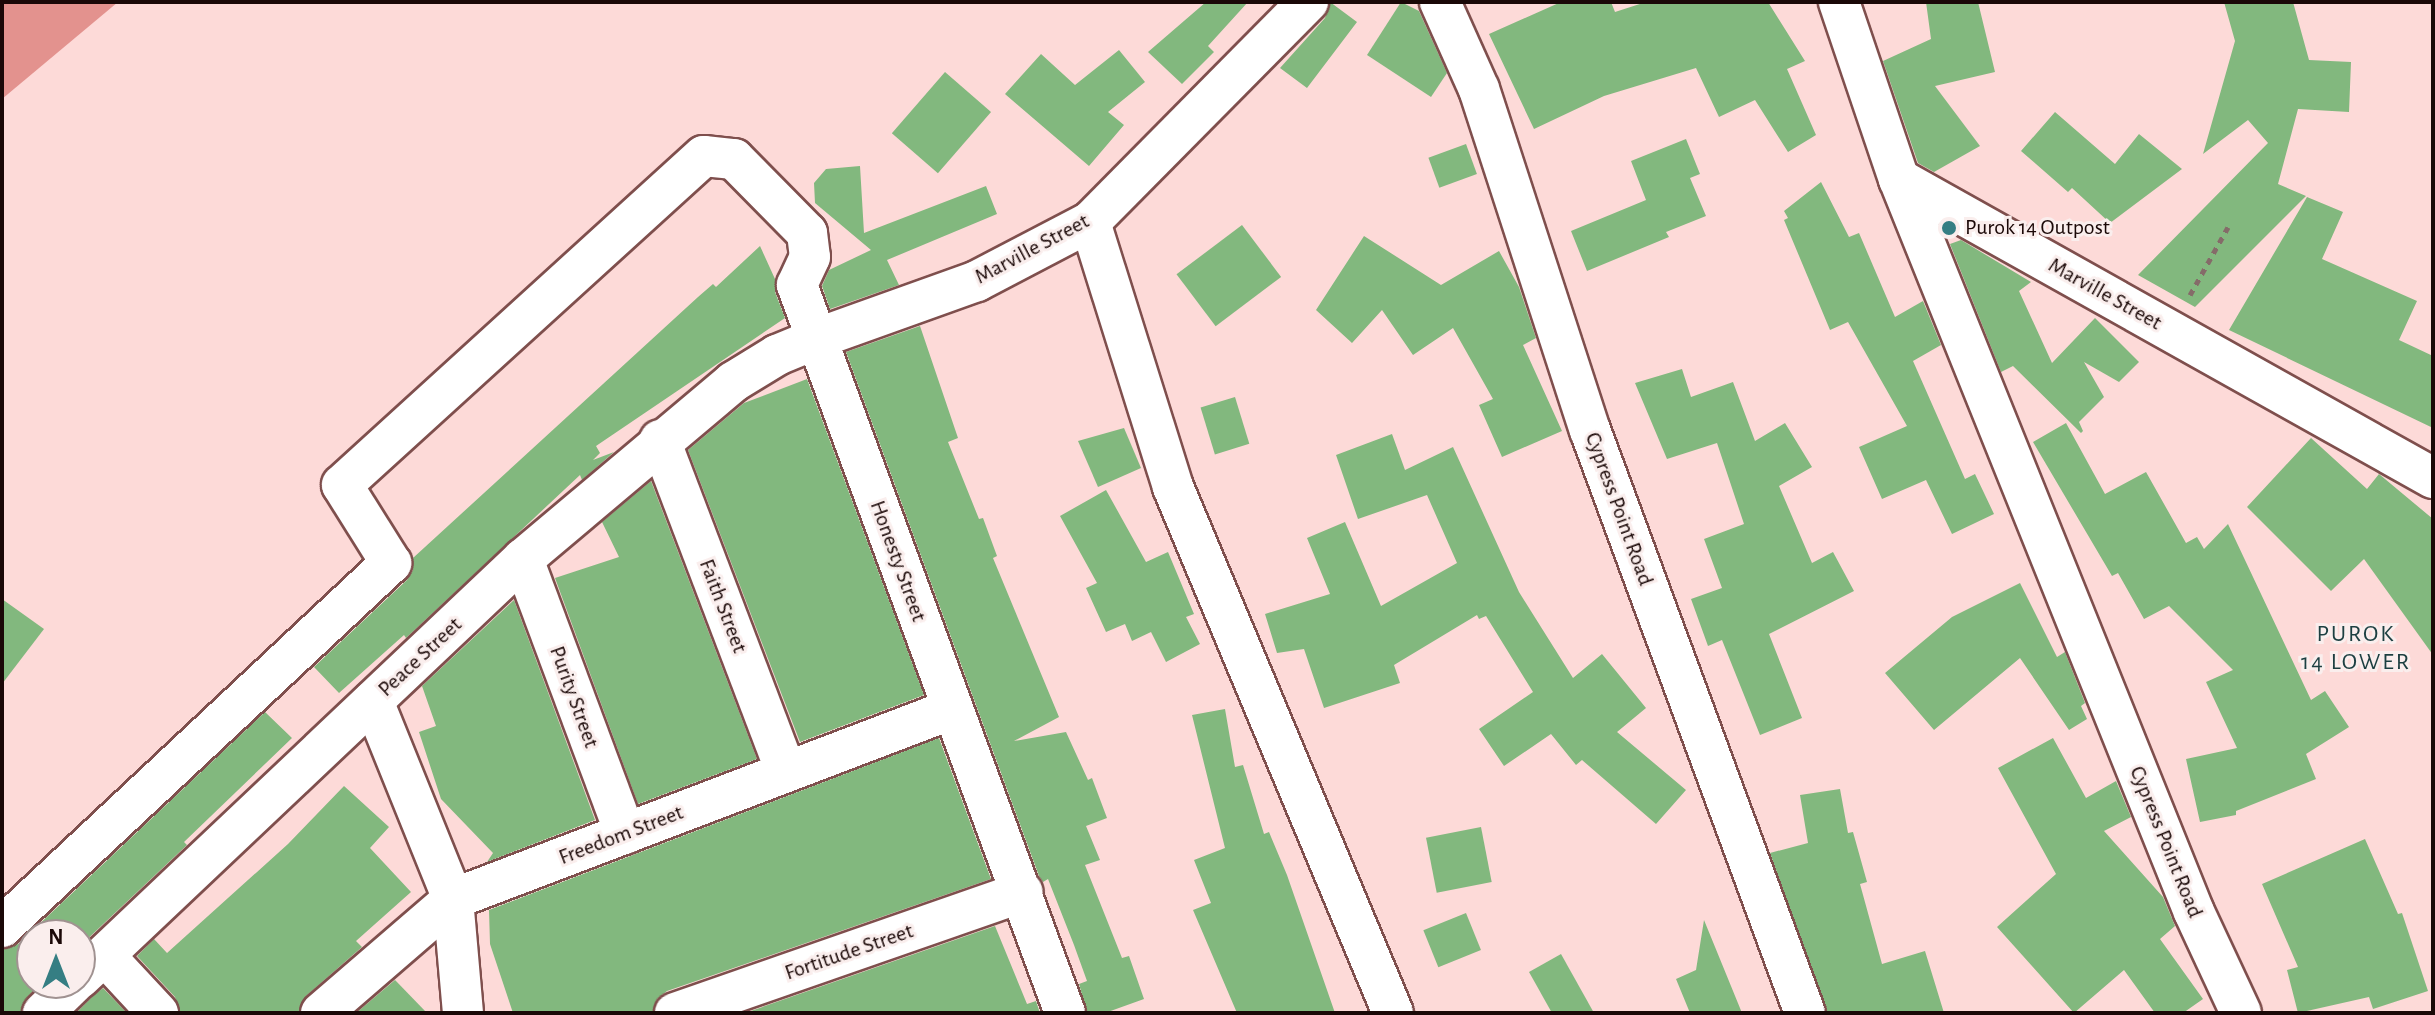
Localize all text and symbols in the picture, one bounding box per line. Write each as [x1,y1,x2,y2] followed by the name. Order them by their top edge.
[970,208,1094,290] street label: Marville Street
[1965,215,2110,241] place label: Purok 14 Outpost
[1940,219,1958,237] marker: Purok 14 Outpost
[2044,252,2166,336] street label: Marville Street
[1579,429,1659,589] street label: Cypress Point Road
[864,497,932,625] street label: Honesty Street
[693,555,753,657] street label: Faith Street
[373,612,467,702] street label: Peace Street
[2301,621,2411,677] district label: PUROK 14 LOWER
[543,642,605,752] street label: Purity Street
[2124,762,2208,922] street label: Cypress Point Road
[555,799,687,871] street label: Freedom Street
[781,918,917,986] street label: Fortitude Street
[16,919,96,999] north arrow
[48,926,64,948] text: N

